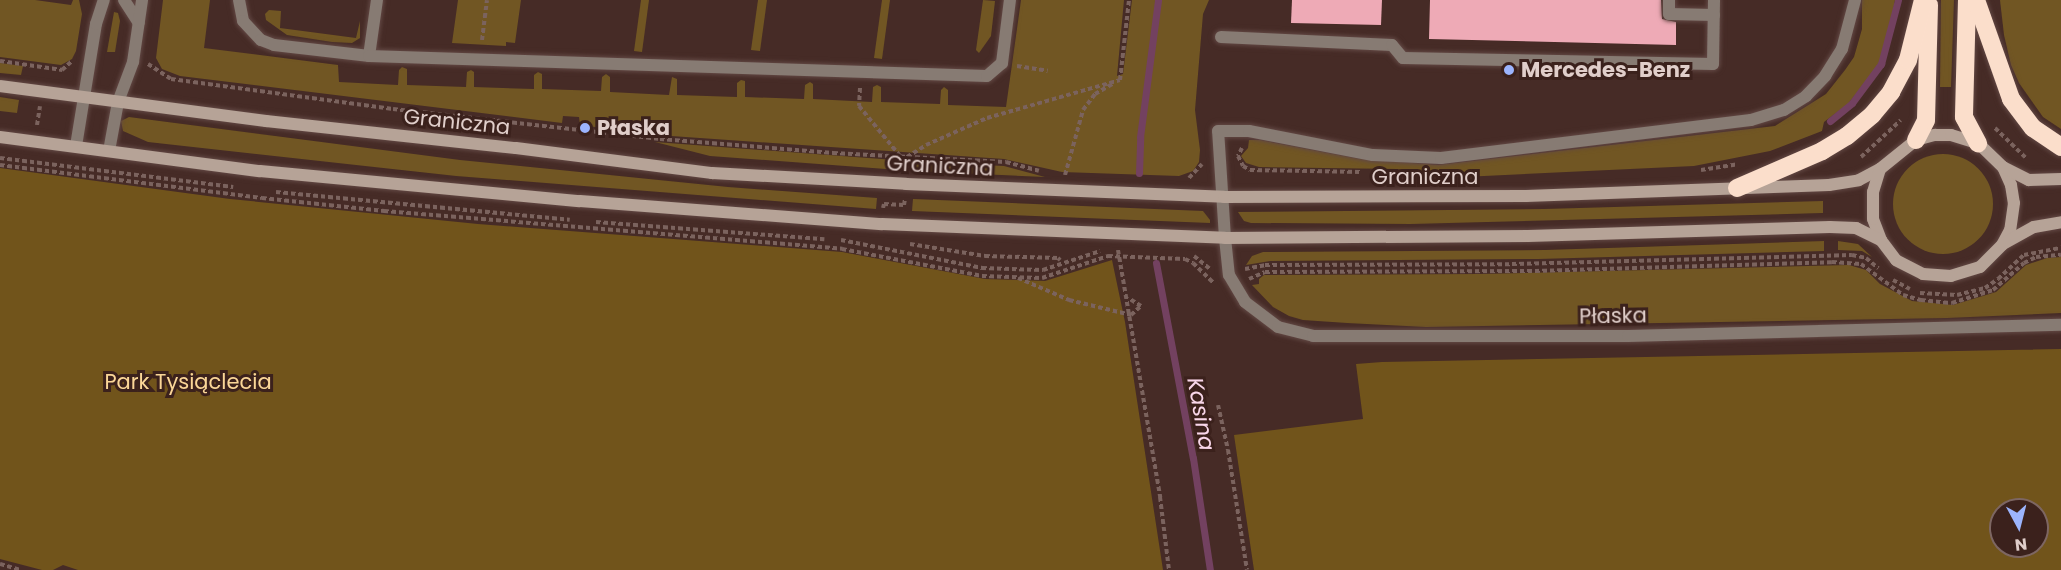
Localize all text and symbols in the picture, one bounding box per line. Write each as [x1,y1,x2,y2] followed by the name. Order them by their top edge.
[1521,57,1690,83] place label: Mercedes-Benz
[1502,63,1516,77] marker: Mercedes-Benz
[403,104,511,140] street label: Graniczna
[597,115,670,141] place label: Płaska
[578,121,592,135] marker: Płaska
[886,151,994,181] street label: Graniczna
[1372,164,1478,190] street label: Graniczna
[1579,303,1647,329] street label: Płaska
[104,369,272,395] park label: Park Tysiąclecia
[1182,375,1220,453] water label: Kasina
[1989,498,2049,558] north arrow
[2014,532,2028,557] text: N

